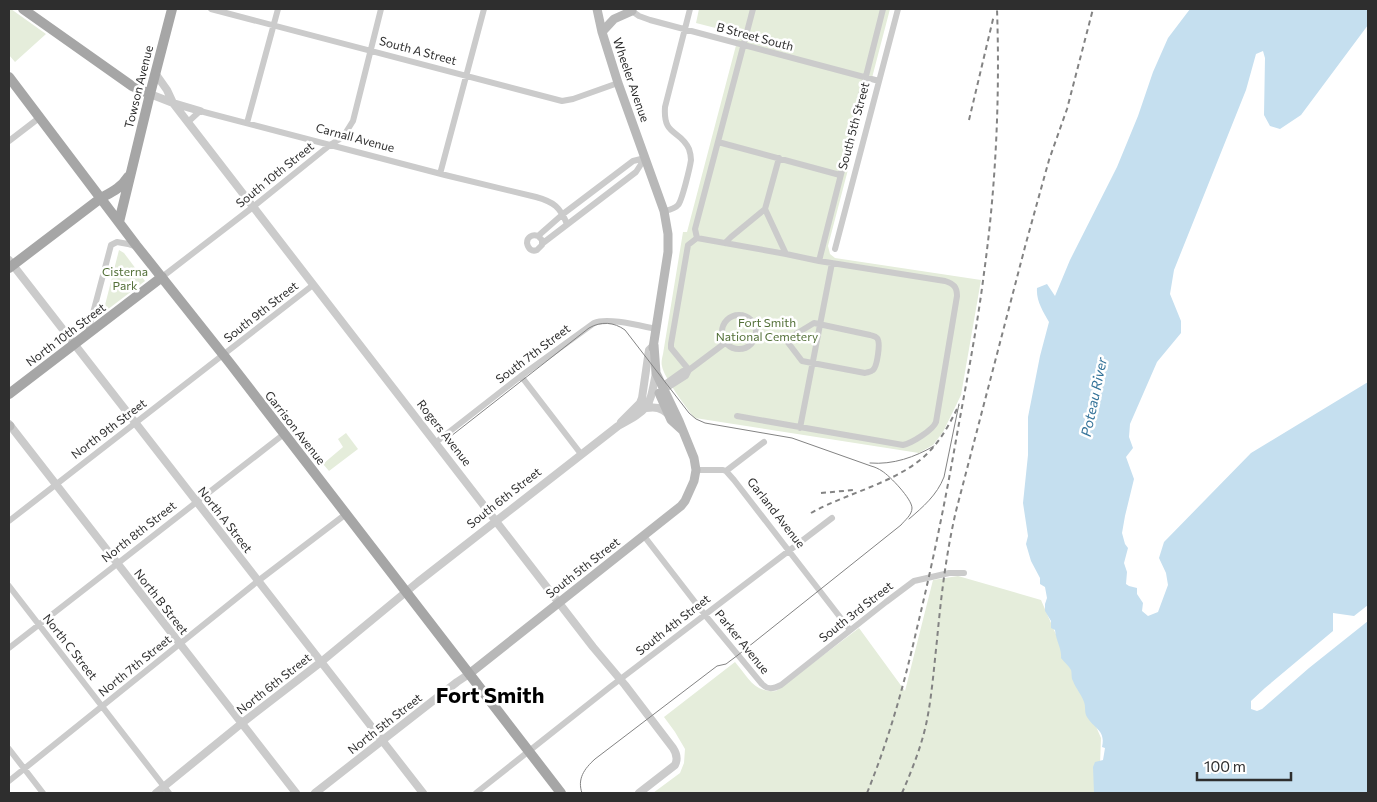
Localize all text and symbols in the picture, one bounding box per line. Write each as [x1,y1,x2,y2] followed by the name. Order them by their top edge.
[715,19,795,53] street label: B Street South
[378,33,459,67] street label: South A Street
[611,36,653,124] street label: Wheeler Avenue
[121,44,155,130] street label: Towson Avenue
[835,80,871,171] street label: South 5th Street
[314,120,396,154] street label: Carnall Avenue
[233,139,316,210] street label: South 10th Street
[102,264,148,292] park label: Cisterna Park
[220,278,300,345] street label: South 9th Street
[23,300,108,369] street label: North 10th Street
[716,315,818,343] park label: Fort Smith National Cemetery
[493,321,572,386] street label: South 7th Street
[1077,355,1110,438] water label: Poteau River
[263,388,329,467] street label: Garrison Avenue
[68,395,149,461] street label: North 9th Street
[415,397,475,468] street label: Rogers Avenue
[463,464,543,531] street label: South 6th Street
[745,474,809,550] street label: Garland Avenue
[196,484,256,555] street label: North A Street
[98,498,178,565] street label: North 8th Street
[543,534,622,600] street label: South 5th Street
[132,566,192,637] street label: North B Street
[816,578,895,644] street label: South 3rd Street
[633,591,712,658] street label: South 4th Street
[713,607,773,676] street label: Parker Avenue
[41,611,101,682] street label: North C Street
[95,632,174,699] street label: North 7th Street
[233,650,313,717] street label: North 6th Street
[436,681,544,708] district label: Fort Smith
[345,690,424,756] street label: North 5th Street
[1197,750,1291,782] scale bar
[1204,757,1246,775] text: 100 m

